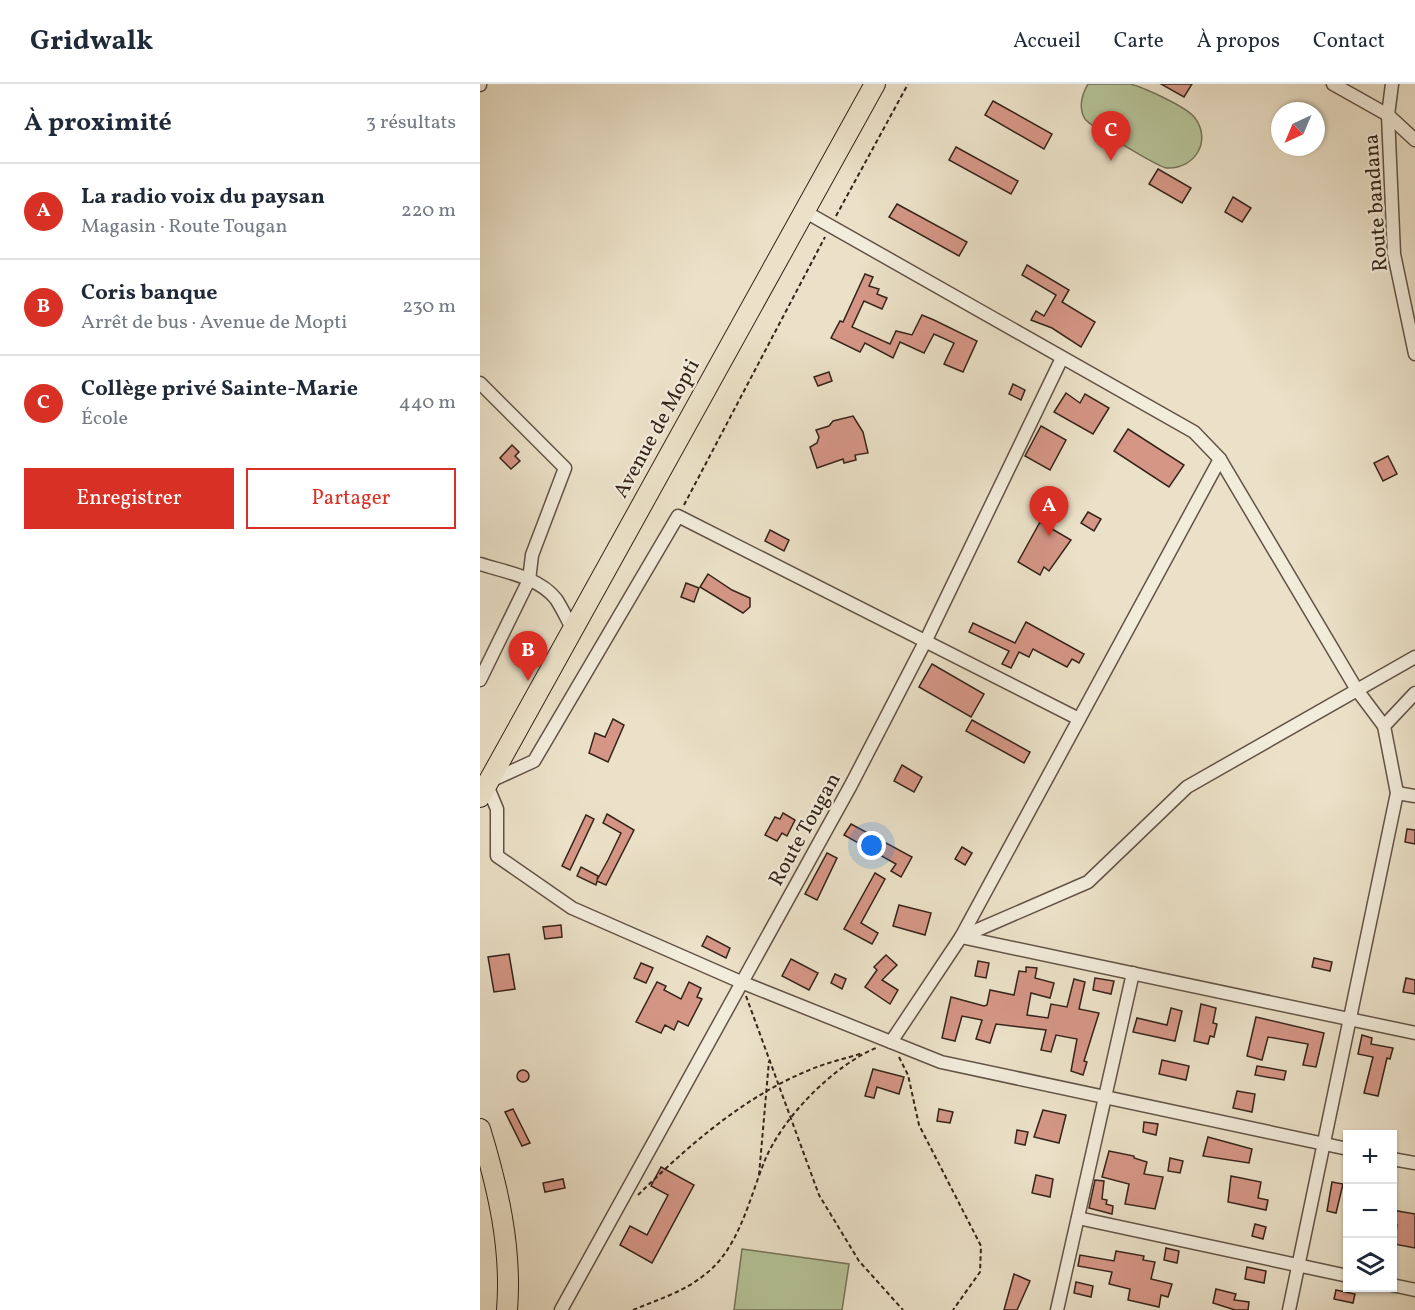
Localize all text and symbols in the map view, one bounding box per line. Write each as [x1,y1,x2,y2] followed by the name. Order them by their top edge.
[30,22,153,61] text: Gridwalk
[1013,27,1081,56] text: Accueil
[1114,27,1164,56] text: Carte
[1197,27,1280,56] text: À propos
[1313,27,1385,56] text: Contact
[1271,102,1325,156] north arrow
[24,105,172,141] text: À proximité
[366,109,456,137] text: 3 résultats
[1092,112,1130,161] pin: C
[1357,133,1396,273] street label: Route bandana
[81,182,325,213] text: La radio voix du paysan
[36,197,51,225] text: A
[401,197,456,225] text: 220 m
[81,213,287,241] text: Magasin · Route Tougan
[81,278,218,309] text: Coris banque
[37,293,50,321] text: B
[402,293,456,321] text: 230 m
[81,309,347,337] text: Arrêt de bus · Avenue de Mopti
[607,354,708,504] street label: Avenue de Mopti
[81,374,358,405] text: Collège privé Sainte-Marie
[37,389,50,417] text: C
[399,389,456,417] text: 440 m
[81,405,128,433] text: École
[24,468,234,529] button: Enregistrer
[246,468,456,529] button: Partager
[1030,486,1068,536] pin: A
[508,632,548,681] pin: B
[762,768,848,892] street label: Route Tougan
[857,831,886,860] your location
[1343,1130,1397,1292] map controls
[1343,1130,1397,1184] button: +
[1343,1184,1397,1238] button: −
[1343,1238,1397,1292] button: layers

